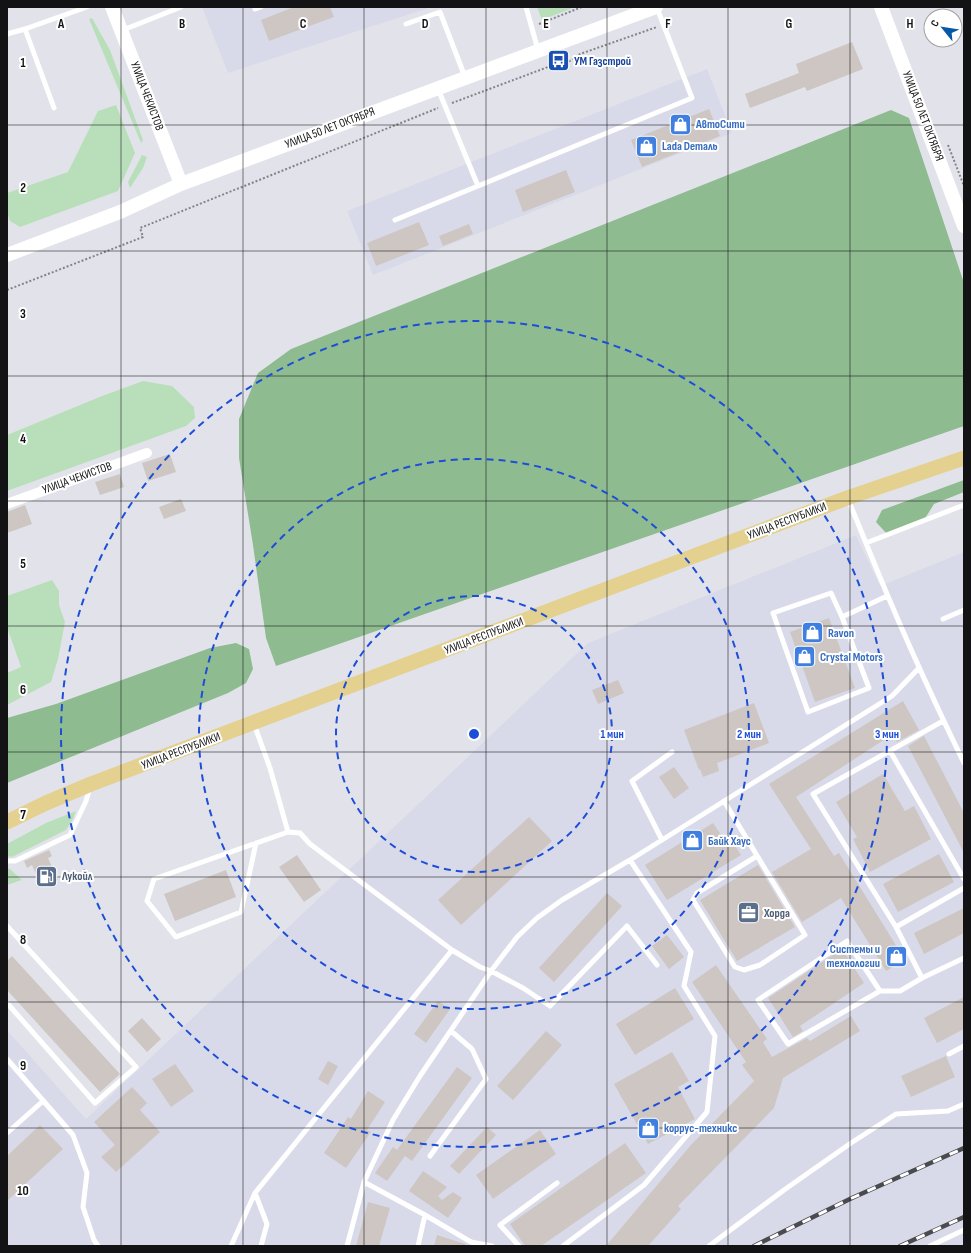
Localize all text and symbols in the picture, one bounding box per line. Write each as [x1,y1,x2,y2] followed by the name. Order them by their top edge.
[923,8,963,48] north arrow
[57,16,65,32] text: A
[179,16,185,32] text: B
[300,16,307,32] text: C
[422,16,429,32] text: D
[543,16,549,32] text: E
[665,16,671,32] text: F
[786,16,793,32] text: G
[907,16,914,32] text: H
[928,17,942,29] text: С
[545,48,571,74] bus stop icon: УМ Газстрой
[574,54,631,69] place label: УМ Газстрой
[20,55,26,71] text: 1
[127,59,167,133] street label: УЛИЦА ЧЕКИСТОВ
[899,69,947,163] street label: УЛИЦА 50 ЛЕТ ОКТЯБРЯ
[283,104,377,152] street label: УЛИЦА 50 ЛЕТ ОКТЯБРЯ
[667,111,693,137] shop icon: АвтоСити
[695,117,745,132] place label: АвтоСити
[633,133,659,159] shop icon: Lada Dеталь
[662,139,718,154] place label: Lada Dеталь
[20,180,26,196] text: 2
[20,306,26,322] text: 3
[20,431,26,447] text: 4
[40,458,114,498] street label: УЛИЦА ЧЕКИСТОВ
[745,499,829,543] street label: УЛИЦА РЕСПУБЛИКИ
[20,556,26,572] text: 5
[442,614,526,658] street label: УЛИЦА РЕСПУБЛИКИ
[800,620,826,646] shop icon: Ravon
[828,626,854,641] place label: Ravon
[791,644,817,670] shop icon: Crystal Motors
[820,650,883,665] place label: Crystal Motors
[20,682,26,698] text: 6
[467,727,481,741] centre of rings
[600,727,624,742] text: 1 мин
[737,727,761,742] text: 2 мин
[875,727,899,742] text: 3 мин
[139,729,223,773] street label: УЛИЦА РЕСПУБЛИКИ
[20,807,26,823] text: 7
[679,828,705,854] shop icon: Байк Хаус
[708,834,751,849] place label: Байк Хаус
[34,863,60,889] fuel station icon: Лукойл
[61,869,93,884] place label: Лукойл
[735,900,761,926] office icon: Хорда
[763,906,790,921] place label: Хорда
[20,932,26,948] text: 8
[826,942,880,971] place label: Системы и технологии
[883,943,909,969] shop icon: Системы и технологии
[20,1058,26,1074] text: 9
[636,1115,662,1141] shop icon: коррус-техникс
[664,1121,737,1136] place label: коррус-техникс
[17,1183,29,1199] text: 10

